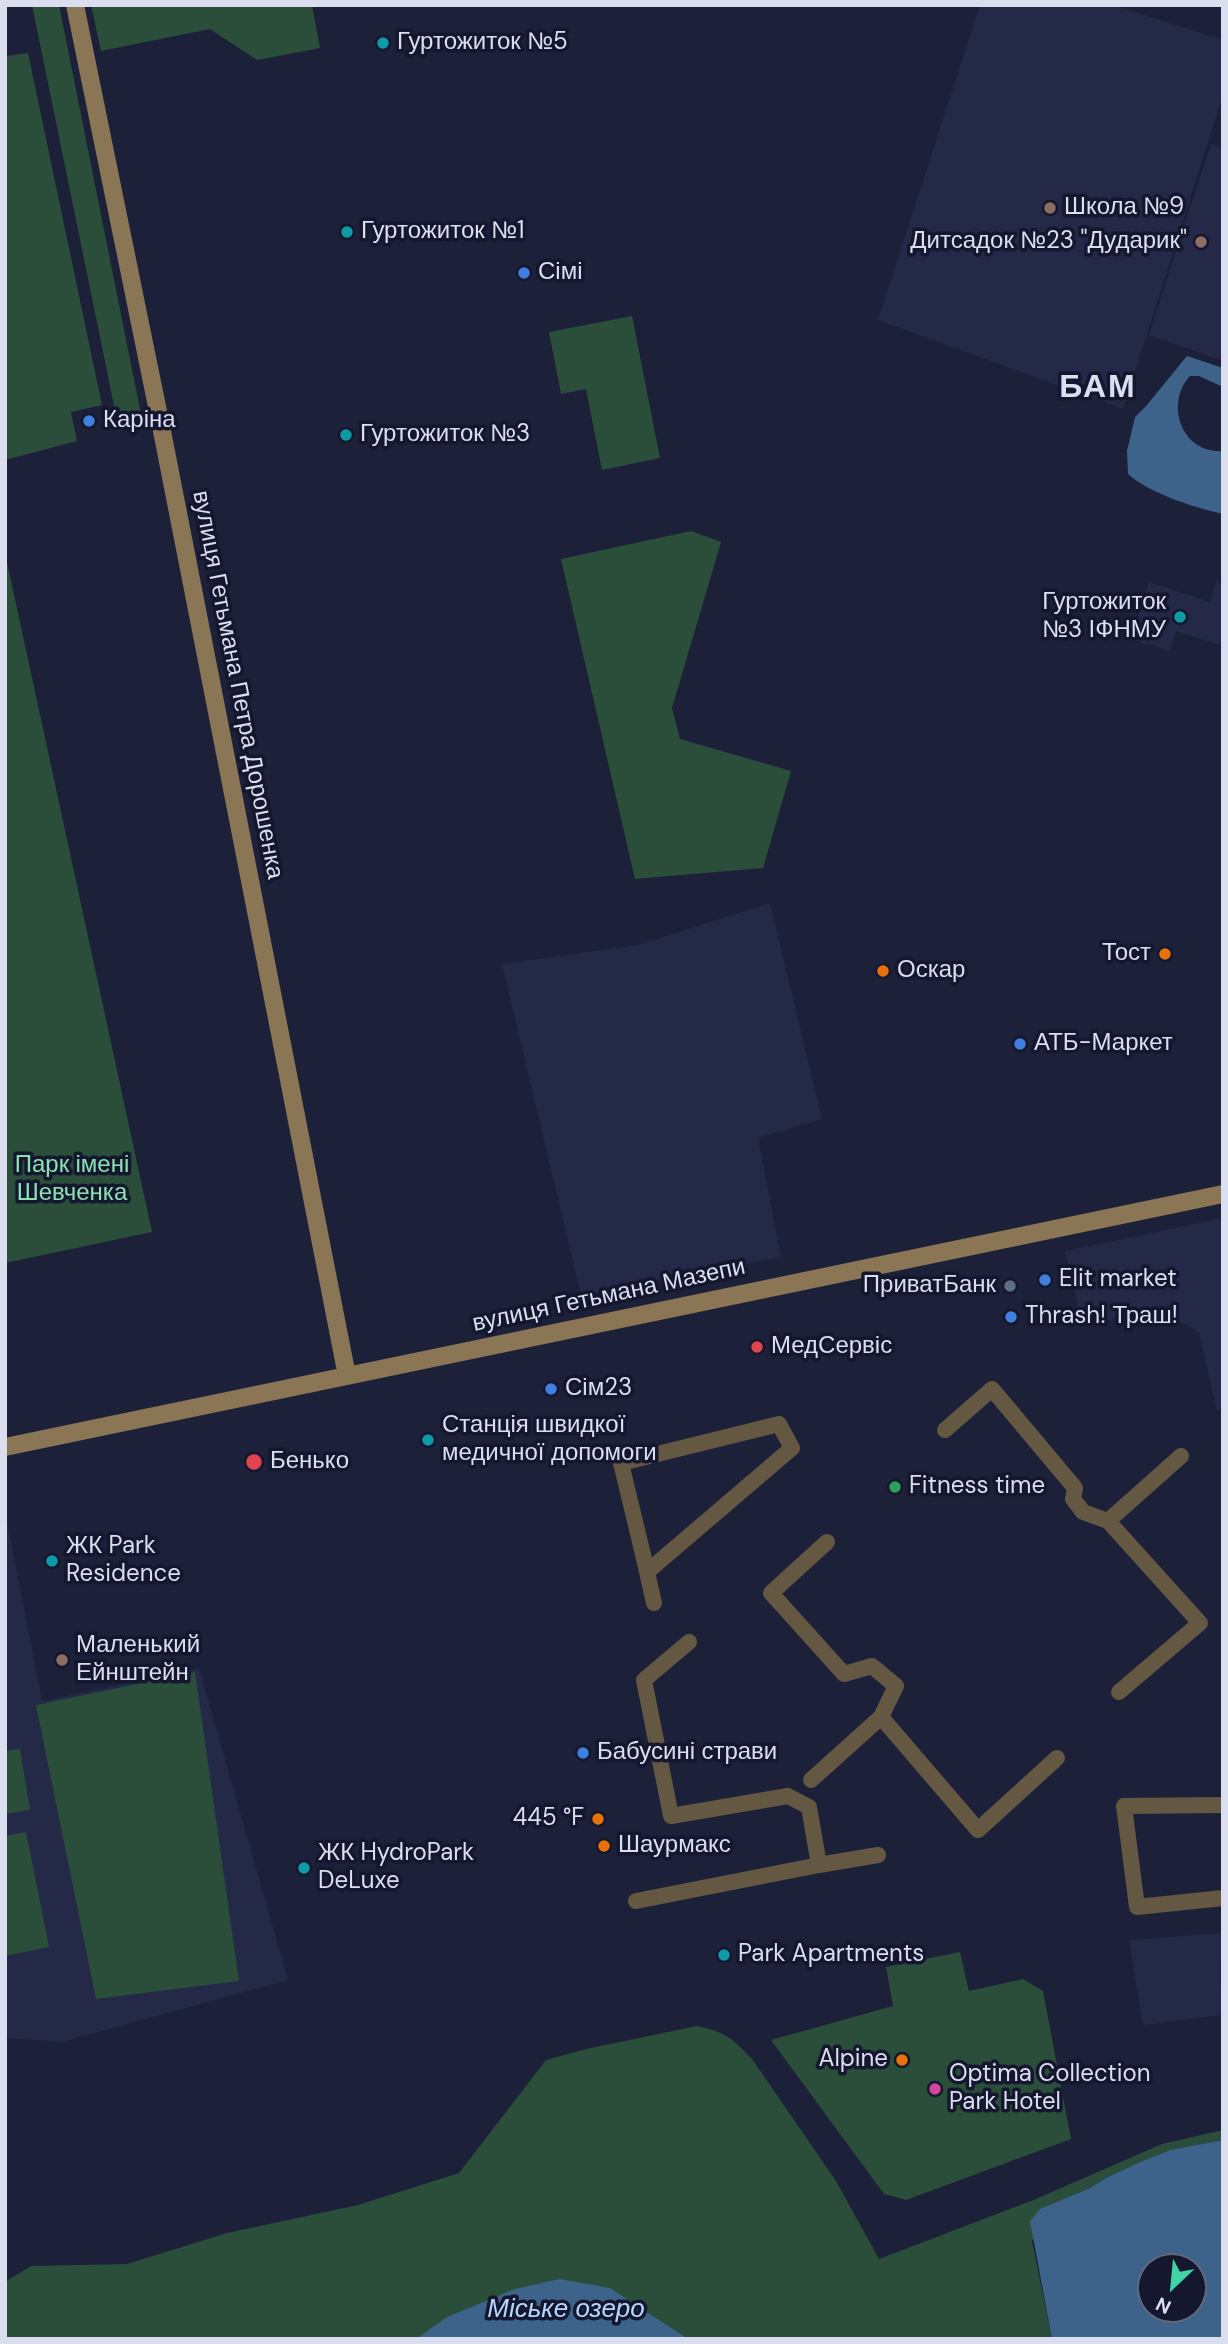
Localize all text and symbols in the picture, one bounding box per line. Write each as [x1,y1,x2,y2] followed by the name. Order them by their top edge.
[397,29,568,57] place label: Гуртожиток №5
[375,35,391,51] marker: Гуртожиток №5
[1064,194,1184,222] place label: Школа №9
[1042,200,1058,216] marker: Школа №9
[361,218,524,246] place label: Гуртожиток №1
[339,224,355,240] marker: Гуртожиток №1
[910,228,1187,256] place label: Дитсадок №23 "Дударик"
[1193,234,1209,250] marker: Дитсадок №23 "Дударик"
[538,259,582,287] place label: Сімі
[516,265,532,281] marker: Сімі
[1060,370,1136,408] district label: БАМ
[103,407,176,435] place label: Каріна
[81,413,97,429] marker: Каріна
[360,421,530,449] place label: Гуртожиток №3
[338,427,354,443] marker: Гуртожиток №3
[185,488,289,882] street label: вулиця Гетьмана Петра Дорошенка
[1042,589,1166,645] place label: Гуртожиток №3 ІФНМУ
[1172,609,1188,625] marker: Гуртожиток №3 ІФНМУ
[1102,940,1151,968] place label: Тост
[1157,946,1173,962] marker: Тост
[897,957,965,985] place label: Оскар
[875,963,891,979] marker: Оскар
[1034,1030,1173,1058] place label: АТБ-Маркет
[1012,1036,1028,1052] marker: АТБ-Маркет
[15,1152,129,1208] park label: Парк імені Шевченка
[470,1253,748,1339] street label: вулиця Гетьмана Мазепи
[1059,1266,1177,1294] place label: Elit market
[863,1272,996,1300] place label: ПриватБанк
[1037,1272,1053,1288] marker: Elit market
[1002,1278,1018,1294] marker: ПриватБанк
[1025,1303,1178,1331] place label: Thrash! Траш!
[1003,1309,1019,1325] marker: Thrash! Траш!
[771,1333,892,1361] place label: МедСервіс
[749,1339,765,1355] marker: МедСервіс
[565,1375,632,1403] place label: Сім23
[543,1381,559,1397] marker: Сім23
[442,1412,657,1468] place label: Станція швидкої медичної допомоги
[420,1432,436,1448] marker: Станція швидкої медичної допомоги
[270,1448,349,1476] place label: Бенько
[244,1452,264,1472] marker: Бенько
[909,1473,1045,1501] place label: Fitness time
[887,1479,903,1495] marker: Fitness time
[66,1533,181,1589] place label: ЖК Park Residence
[44,1553,60,1569] marker: ЖК Park Residence
[76,1632,200,1688] place label: Маленький Ейнштейн
[54,1652,70,1668] marker: Маленький Ейнштейн
[597,1739,777,1767] place label: Бабусині страви
[575,1745,591,1761] marker: Бабусині страви
[513,1805,584,1833] place label: 445 °F
[590,1811,606,1827] marker: 445 °F
[618,1832,731,1860] place label: Шаурмакс
[596,1838,612,1854] marker: Шаурмакс
[318,1840,474,1896] place label: ЖК HydroPark DeLuxe
[296,1860,312,1876] marker: ЖК HydroPark DeLuxe
[738,1941,924,1969] place label: Park Apartments
[716,1947,732,1963] marker: Park Apartments
[819,2046,888,2074] place label: Alpine
[894,2052,910,2068] marker: Alpine
[949,2061,1150,2117] place label: Optima Collection Park Hotel
[927,2081,943,2097] marker: Optima Collection Park Hotel
[1137,2253,1207,2323] north arrow
[1152,2291,1175,2320] text: N
[487,2294,645,2326] water label: Міське озеро

